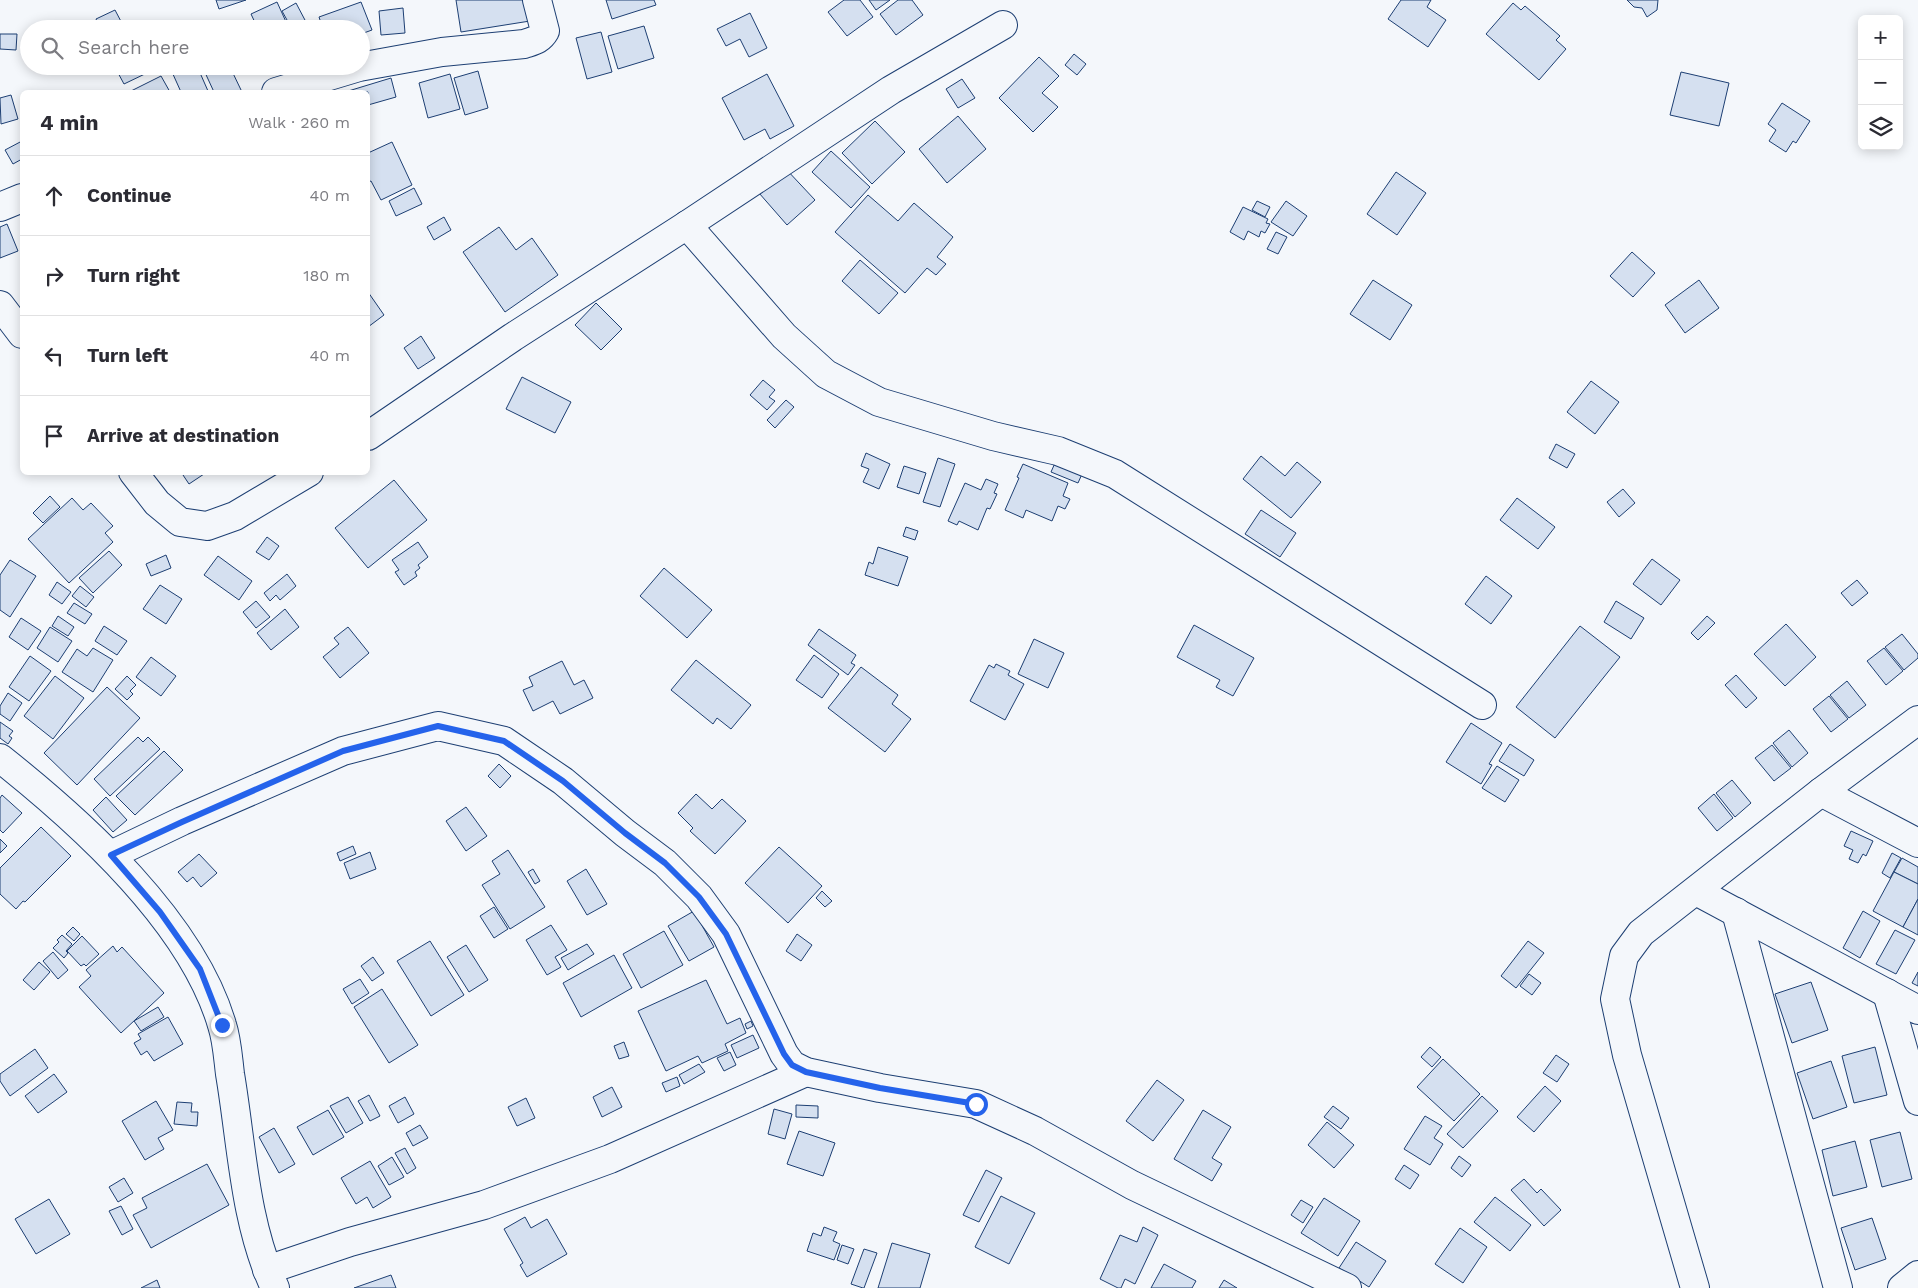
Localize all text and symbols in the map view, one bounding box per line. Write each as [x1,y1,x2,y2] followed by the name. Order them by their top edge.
[1858,15,1903,150] map controls
[1858,15,1903,60] button: +
[20,20,370,75] search box
[38,34,66,62] icon: search
[78,36,189,59] text: Search here
[1858,60,1903,105] button: −
[1858,105,1903,150] button: layers
[40,110,98,135] text: 4 min
[248,113,350,132] text: Walk · 260 m
[40,182,68,210] icon: ahead
[87,184,171,207] text: Continue
[310,186,350,205] text: 40 m
[40,262,68,290] icon: right
[87,264,180,287] text: Turn right
[303,266,350,285] text: 180 m
[40,342,68,370] icon: left
[87,344,168,367] text: Turn left
[310,346,350,365] text: 40 m
[40,422,68,450] icon: arrive
[87,424,279,447] text: Arrive at destination
[211,1014,234,1037] route end
[965,1093,988,1116] route start

